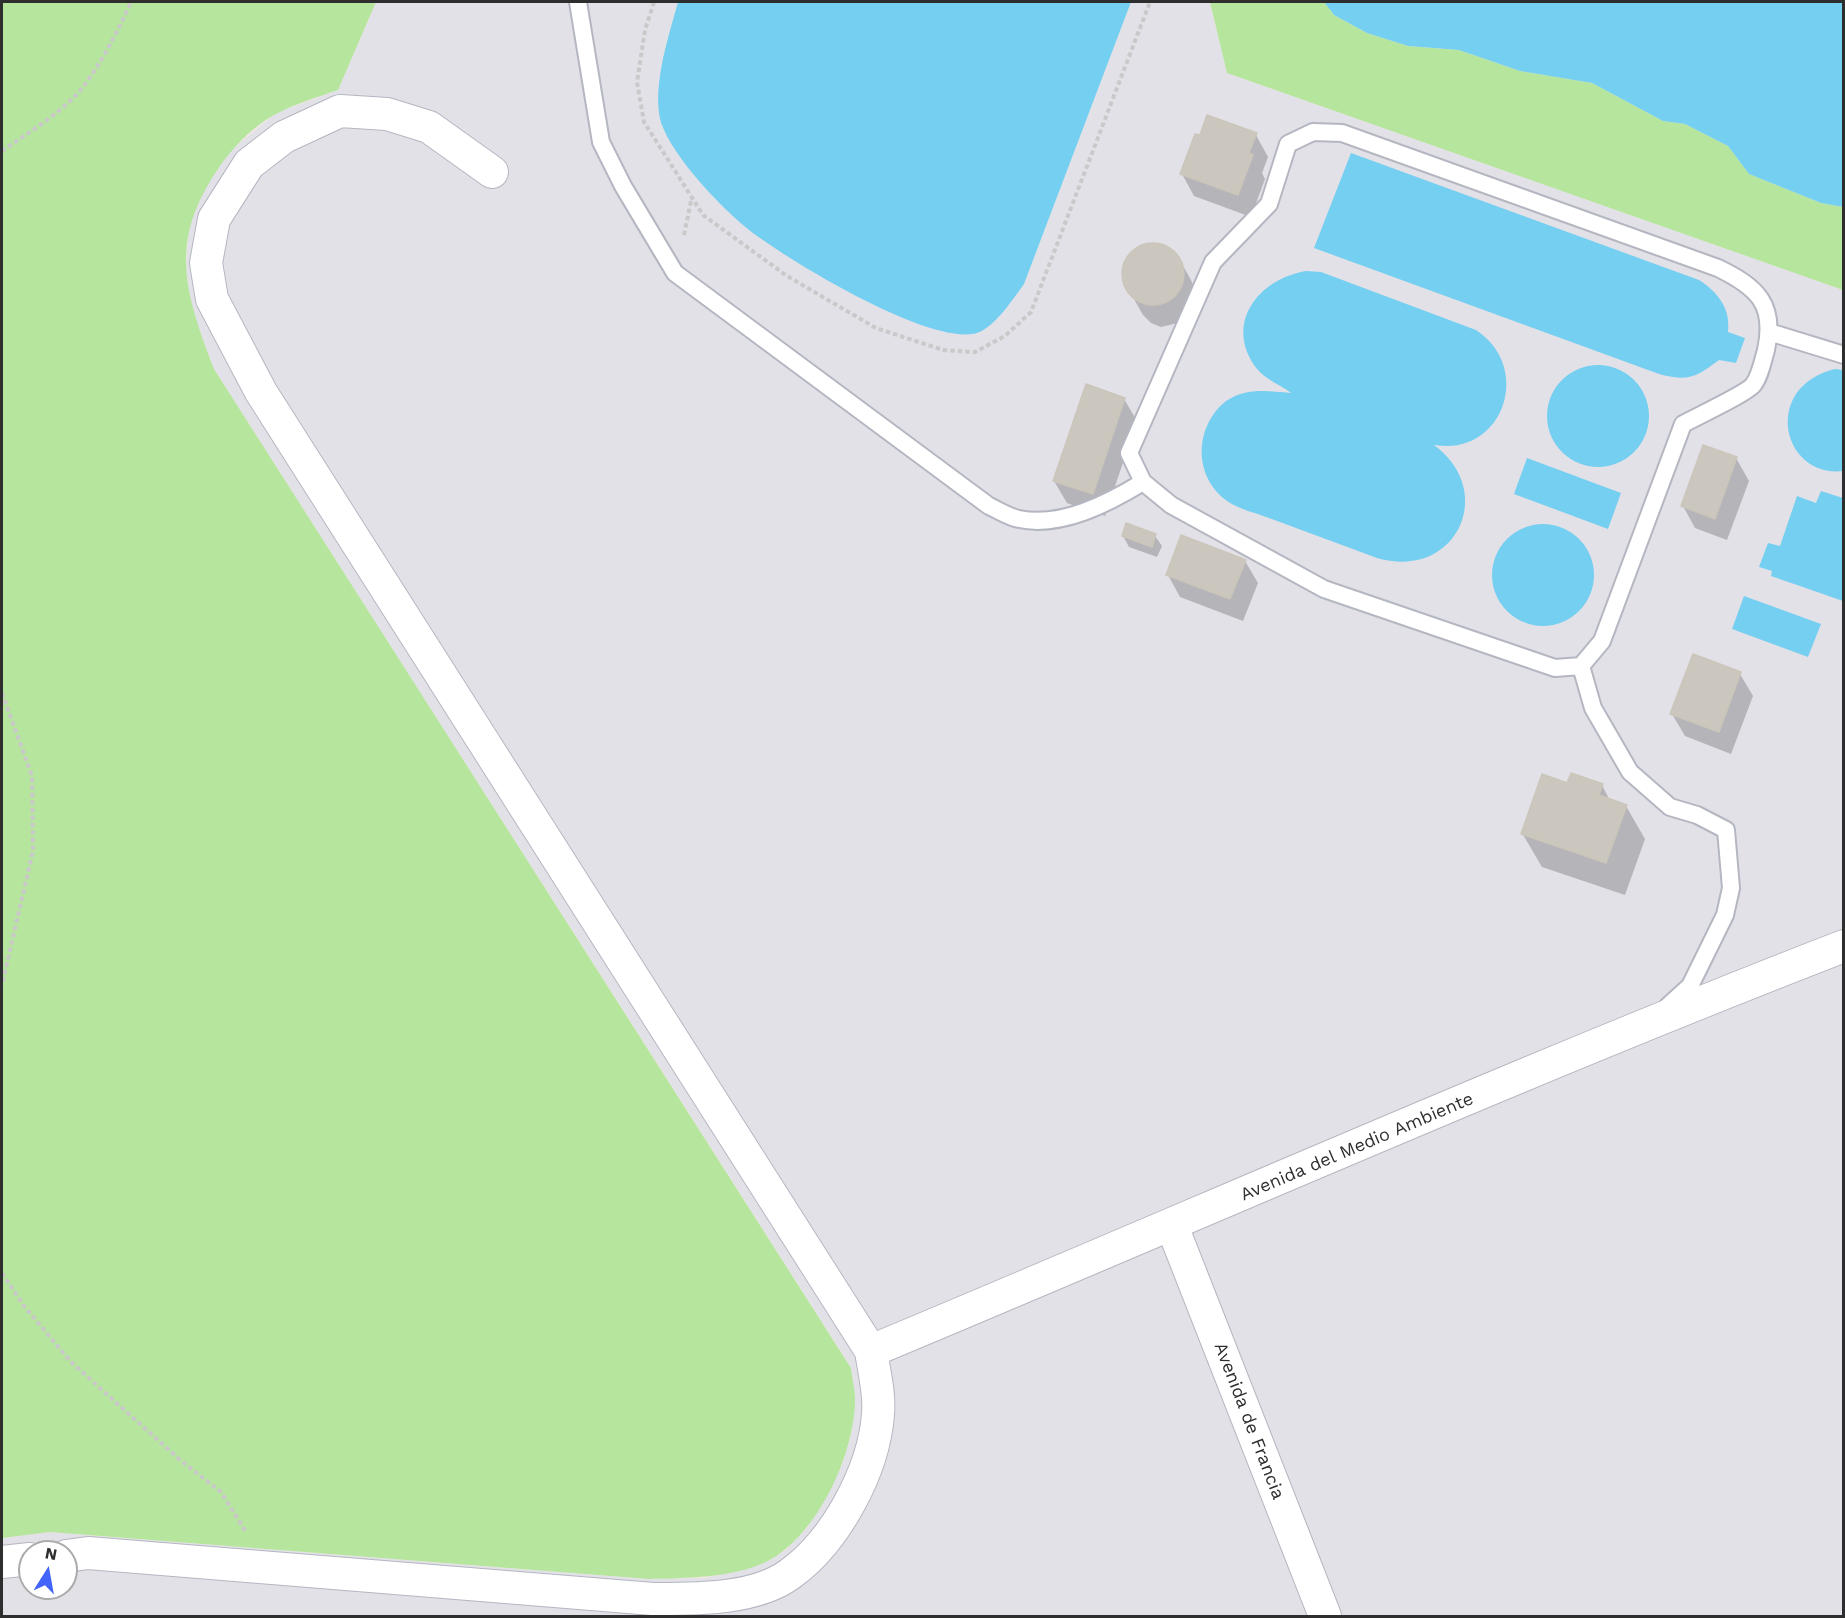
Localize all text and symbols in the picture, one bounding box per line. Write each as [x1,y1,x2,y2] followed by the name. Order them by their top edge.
[1237,1088,1477,1206] street label: Avenida del Medio Ambiente
[1209,1340,1289,1502] street label: Avenida de Francia
[18,1540,78,1600] north arrow
[44,1543,59,1564] text: N

